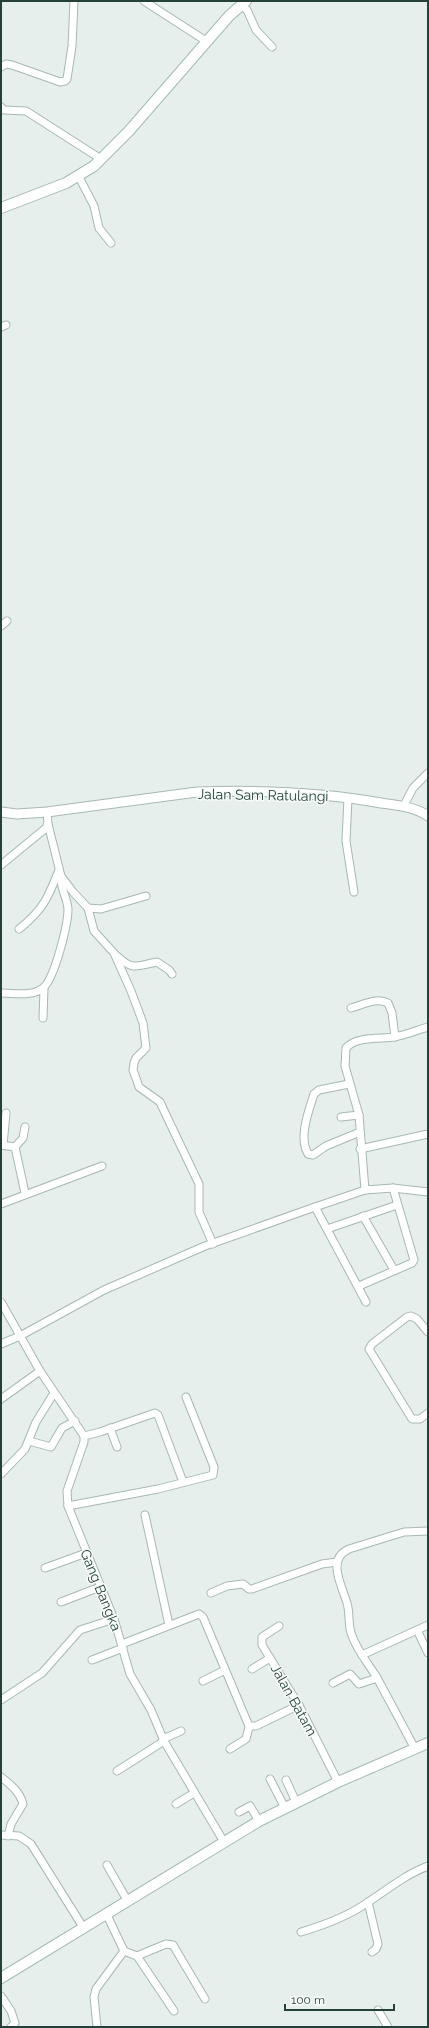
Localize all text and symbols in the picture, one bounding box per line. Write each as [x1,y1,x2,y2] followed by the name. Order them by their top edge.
[197,786,329,804] street label: Jalan Sam Ratulangi
[77,1547,125,1633] street label: Gang Bangka
[268,1661,320,1739] street label: Jalan Batam
[285,1986,394,2012] scale bar
[291,1993,325,2007] text: 100 m

